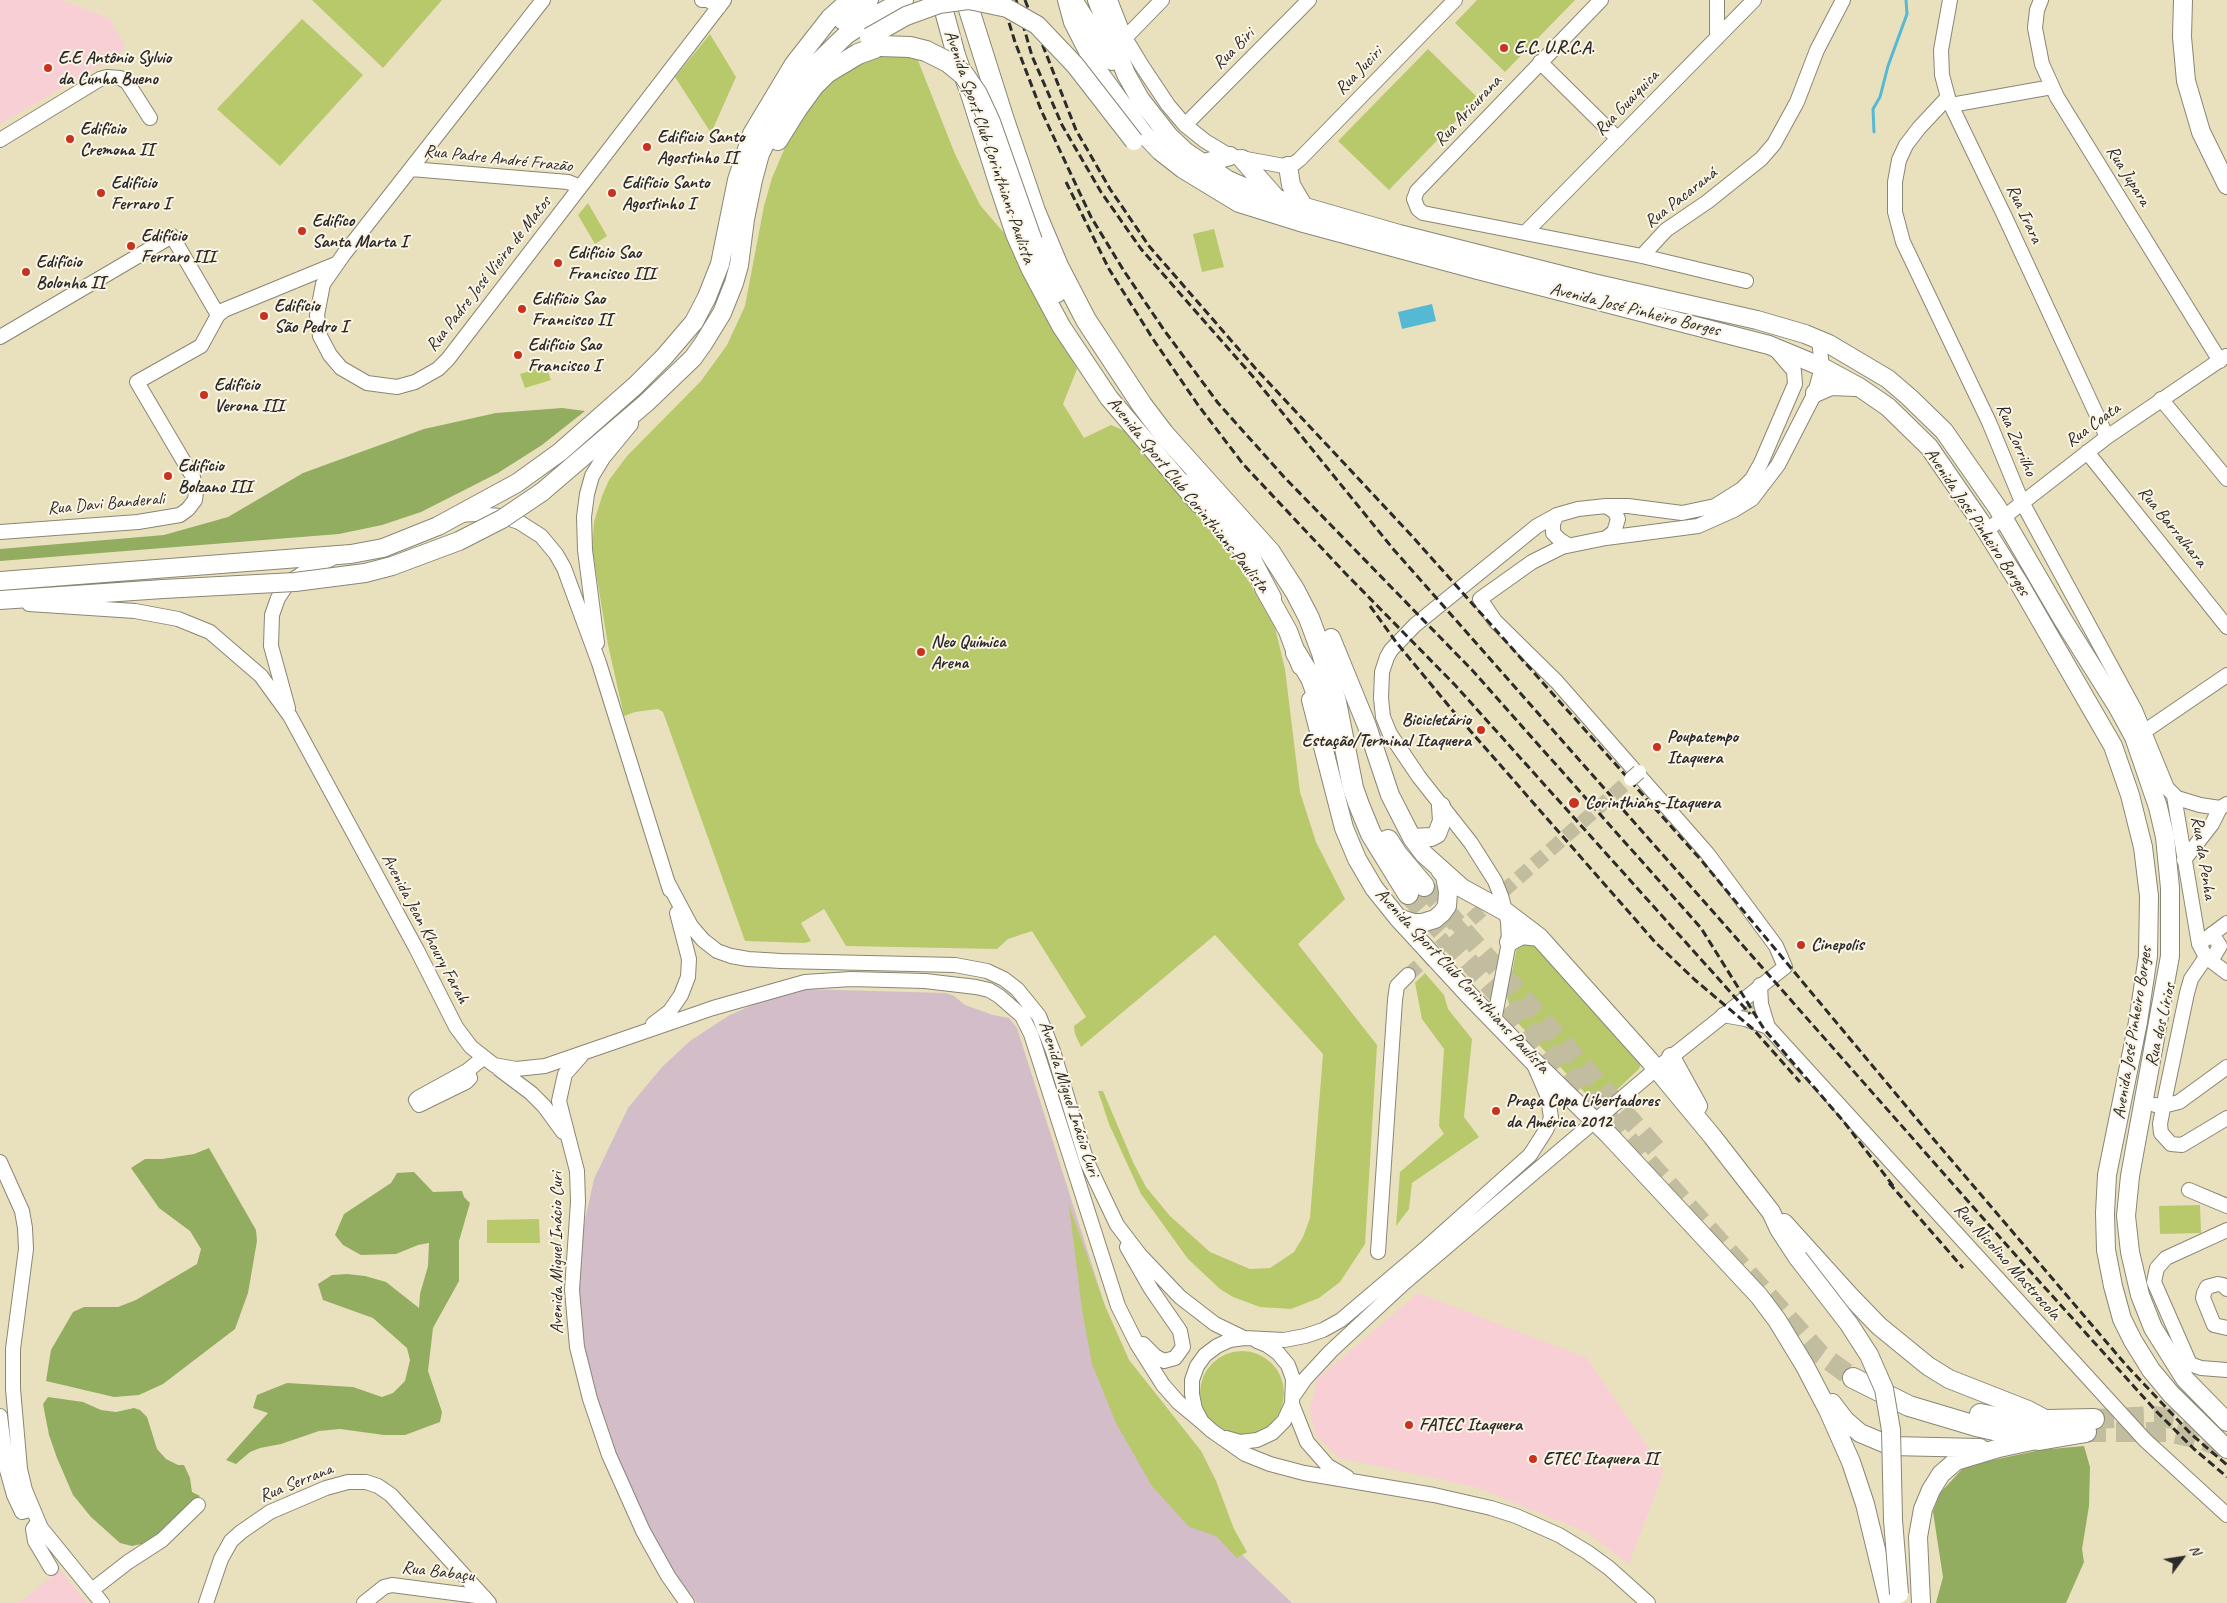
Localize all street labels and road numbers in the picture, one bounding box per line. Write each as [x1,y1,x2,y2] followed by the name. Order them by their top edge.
[1209,24,1259,74] street label: Rua Biri
[939,27,1039,267] street label: Avenida Sport Club Corinthians Paulista
[1331,42,1387,100] street label: Rua Juciri
[1590,65,1664,141] street label: Rua Guaiquica
[1430,71,1506,151] street label: Rua Aricurana
[423,140,573,178] street label: Rua Padre André Frazão
[2101,142,2155,210] street label: Rua Jupara
[1640,163,1722,233] street label: Rua Pacaraná
[2001,181,2047,247] street label: Rua Irara
[422,192,556,356] street label: Rua Padre José Vieira de Matos
[1548,278,1722,342] street label: Avenida José Pinheiro Borges
[1102,393,1274,597] street label: Avenida Sport Club Corinthians Paulista
[2061,398,2125,452] street label: Rua Coata
[1991,401,2041,479] street label: Rua Zorrilho
[1919,444,2035,600] street label: Avenida José Pinheiro Borges
[2133,482,2211,572] street label: Rua Barralhara
[47,488,165,520] street label: Rua Davi Banderali
[2186,815,2220,901] street label: Rua da Penha
[376,850,474,1008] street label: Avenida Jean Khoury Farah
[1370,884,1554,1078] street label: Avenida Sport Club Corinthians Paulista
[2109,945,2157,1121] street label: Avenida José Pinheiro Borges
[2141,981,2181,1069] street label: Rua dos Lírios
[1034,1019,1104,1179] street label: Avenida Miguel Inácio Curi
[546,1172,568,1334] street label: Avenida Miguel Inácio Curi
[1949,1199,2065,1325] street label: Rua Nicolino Mastrocola
[256,1459,336,1507] street label: Rua Serrana
[401,1557,475,1587] street label: Rua Babaçu

